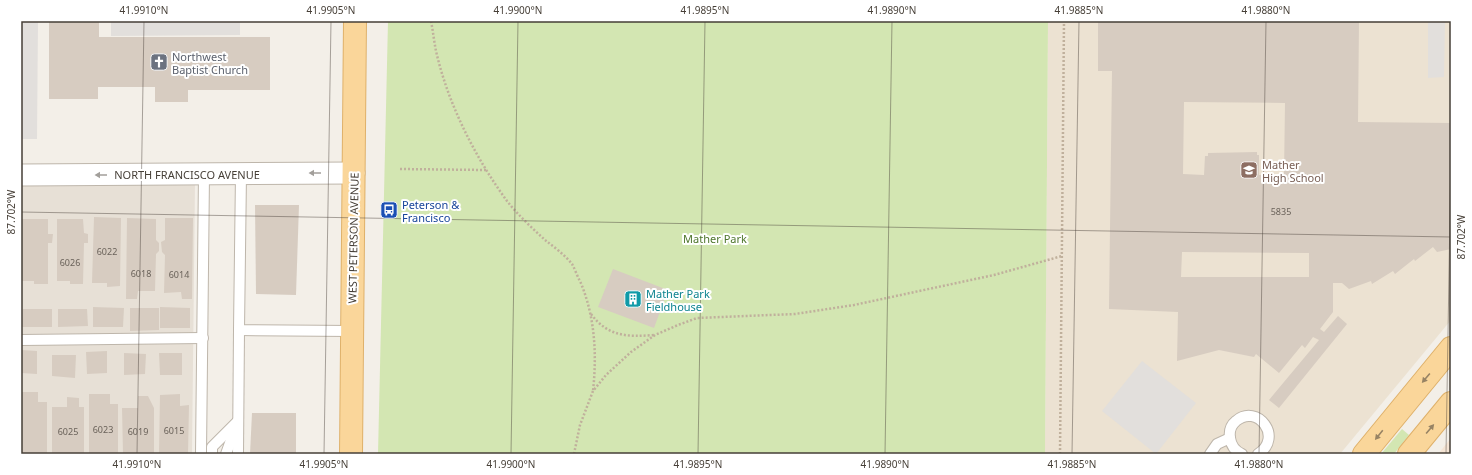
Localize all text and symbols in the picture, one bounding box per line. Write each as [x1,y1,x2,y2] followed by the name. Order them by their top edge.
[120,3,168,17] text: 41.9910°N
[307,3,355,17] text: 41.9905°N
[494,3,542,17] text: 41.9900°N
[681,3,729,17] text: 41.9895°N
[868,3,916,17] text: 41.9890°N
[1055,3,1103,17] text: 41.9885°N
[1242,3,1290,17] text: 41.9880°N
[172,49,248,77] place label: Northwest Baptist Church
[149,52,169,72] church icon: Northwest Baptist Church
[1262,157,1324,185] place label: Mather High School
[1239,160,1259,180] school or university icon: Mather High School
[114,167,260,182] street label: NORTH FRANCISCO AVENUE
[308,170,321,176] one-way arrow
[94,172,107,178] one-way arrow
[344,172,362,304] street label: WEST PETERSON AVENUE
[4,189,18,234] text: 87.702°W
[402,197,460,225] place label: Peterson & Francisco
[379,200,399,220] bus stop icon: Peterson & Francisco
[1271,205,1291,218] house number: 5835
[1454,214,1468,259] text: 87.702°W
[683,231,747,246] park label: Mather Park
[97,245,117,258] house number: 6022
[60,256,80,269] house number: 6026
[131,267,151,280] house number: 6018
[169,268,189,281] house number: 6014
[646,286,710,314] place label: Mather Park Fieldhouse
[623,289,643,309] building icon: Mather Park Fieldhouse
[1422,373,1431,384] one-way arrow
[93,423,113,436] house number: 6023
[1425,423,1434,434] one-way arrow
[164,424,184,437] house number: 6015
[58,425,78,438] house number: 6025
[128,425,148,438] house number: 6019
[1375,430,1383,441] one-way arrow
[113,457,161,471] text: 41.9910°N
[300,457,348,471] text: 41.9905°N
[487,457,535,471] text: 41.9900°N
[674,457,722,471] text: 41.9895°N
[861,457,909,471] text: 41.9890°N
[1048,457,1096,471] text: 41.9885°N
[1235,457,1283,471] text: 41.9880°N

